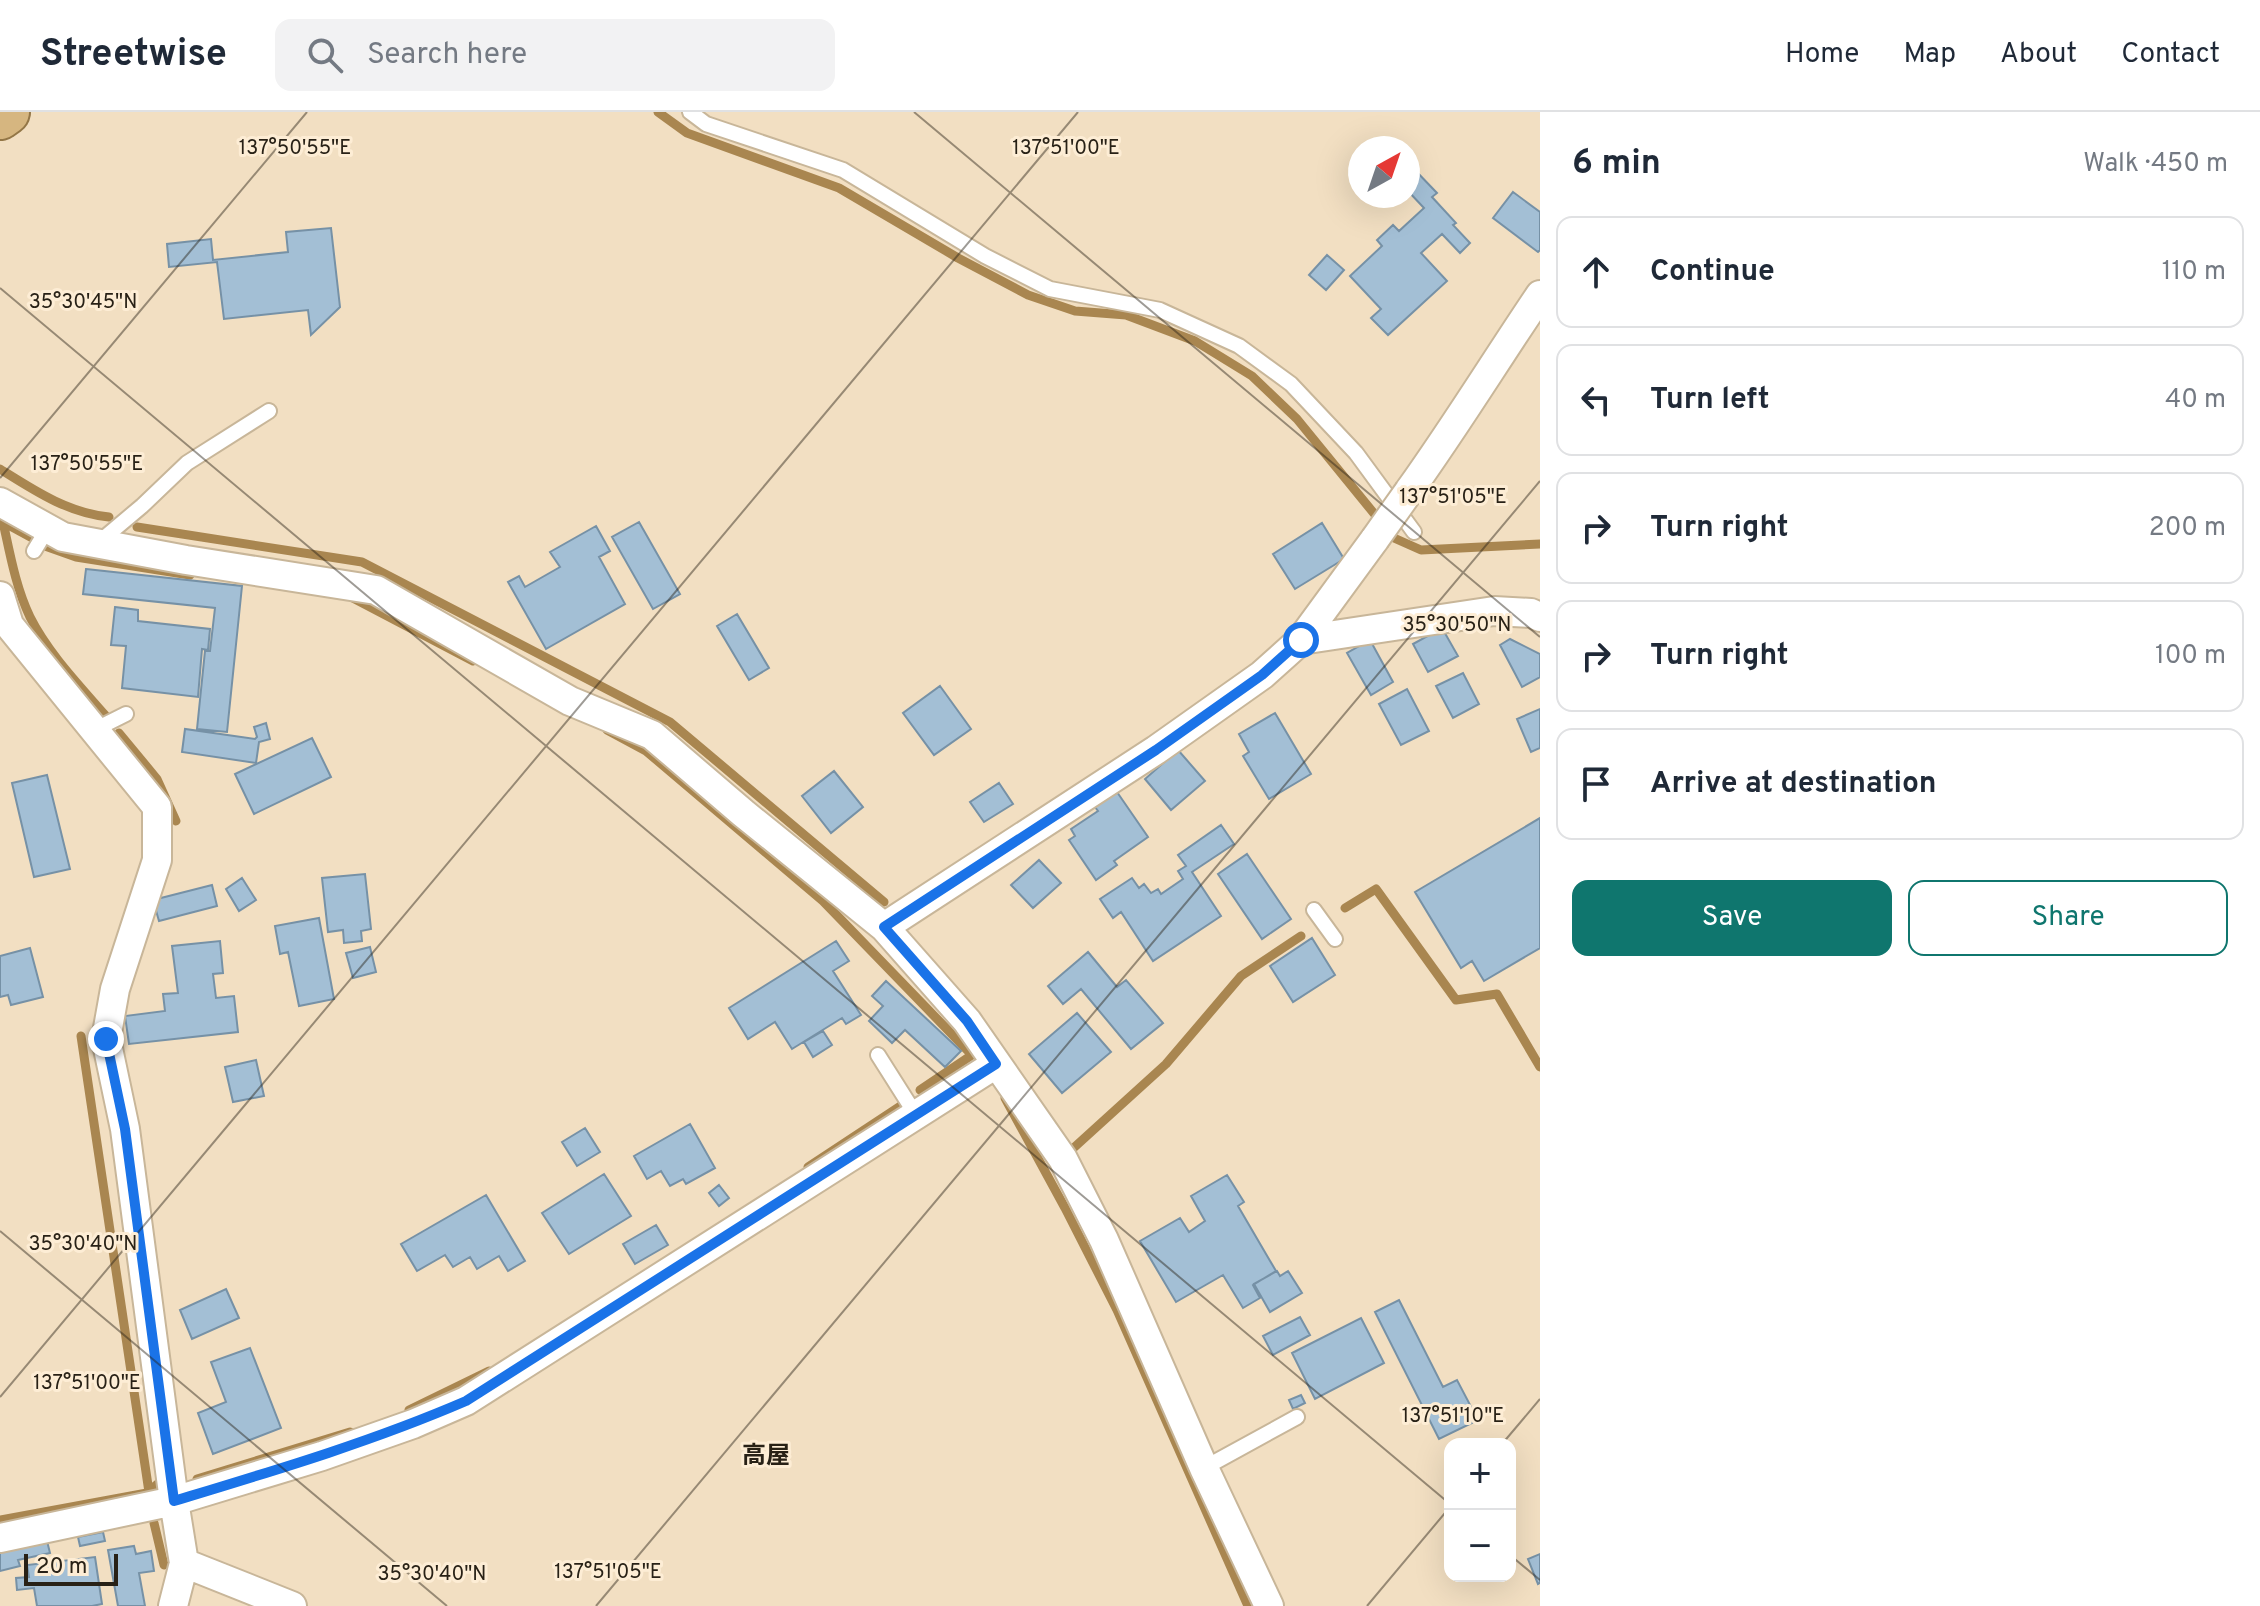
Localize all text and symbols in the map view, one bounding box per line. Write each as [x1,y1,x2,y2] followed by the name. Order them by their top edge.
[275,19,835,91] search box
[40,31,227,80] text: Streetwise
[303,33,347,77] icon: search
[367,37,527,74] text: Search here
[1785,37,1859,73] text: Home
[1903,37,1956,73] text: Map
[2000,37,2077,73] text: About
[2121,37,2220,73] text: Contact
[239,136,351,162] text: 137°50'55"E
[1012,136,1120,162] text: 137°51'00"E
[1348,136,1420,208] north arrow
[1572,143,1661,186] text: 6 min
[2083,148,2228,181] text: Walk · 450 m
[1574,250,1618,294] icon: ahead
[1650,254,1775,291] text: Continue
[2162,256,2226,289] text: 110 m
[29,290,137,316] text: 35°30'45"N
[1574,378,1618,422] icon: left
[1650,382,1770,419] text: Turn left
[2165,384,2226,417] text: 40 m
[31,452,143,478] text: 137°50'55"E
[1399,485,1507,511] text: 137°51'05"E
[1574,506,1618,550] icon: right
[1650,510,1788,547] text: Turn right
[2149,512,2226,545] text: 200 m
[1402,613,1512,639] text: 35°30'50"N
[1283,622,1319,658] route start
[1574,634,1618,678] icon: right
[1650,638,1788,675] text: Turn right
[2155,640,2226,673] text: 100 m
[1574,762,1618,806] icon: arrive
[1650,766,1936,803] text: Arrive at destination
[1572,880,1892,956] button: Save
[1908,880,2228,956] button: Share
[88,1021,124,1057] route end
[28,1232,138,1258] text: 35°30'40"N
[33,1371,141,1397] text: 137°51'00"E
[1402,1404,1504,1430] text: 137°51'10"E
[1444,1438,1516,1582] map controls
[1444,1438,1516,1510] button: +
[742,1442,790,1472] district label: 高屋
[1444,1510,1516,1582] button: −
[24,1550,118,1586] scale bar
[36,1554,87,1581] text: 20 m
[554,1560,662,1586] text: 137°51'05"E
[377,1562,487,1588] text: 35°30'40"N

